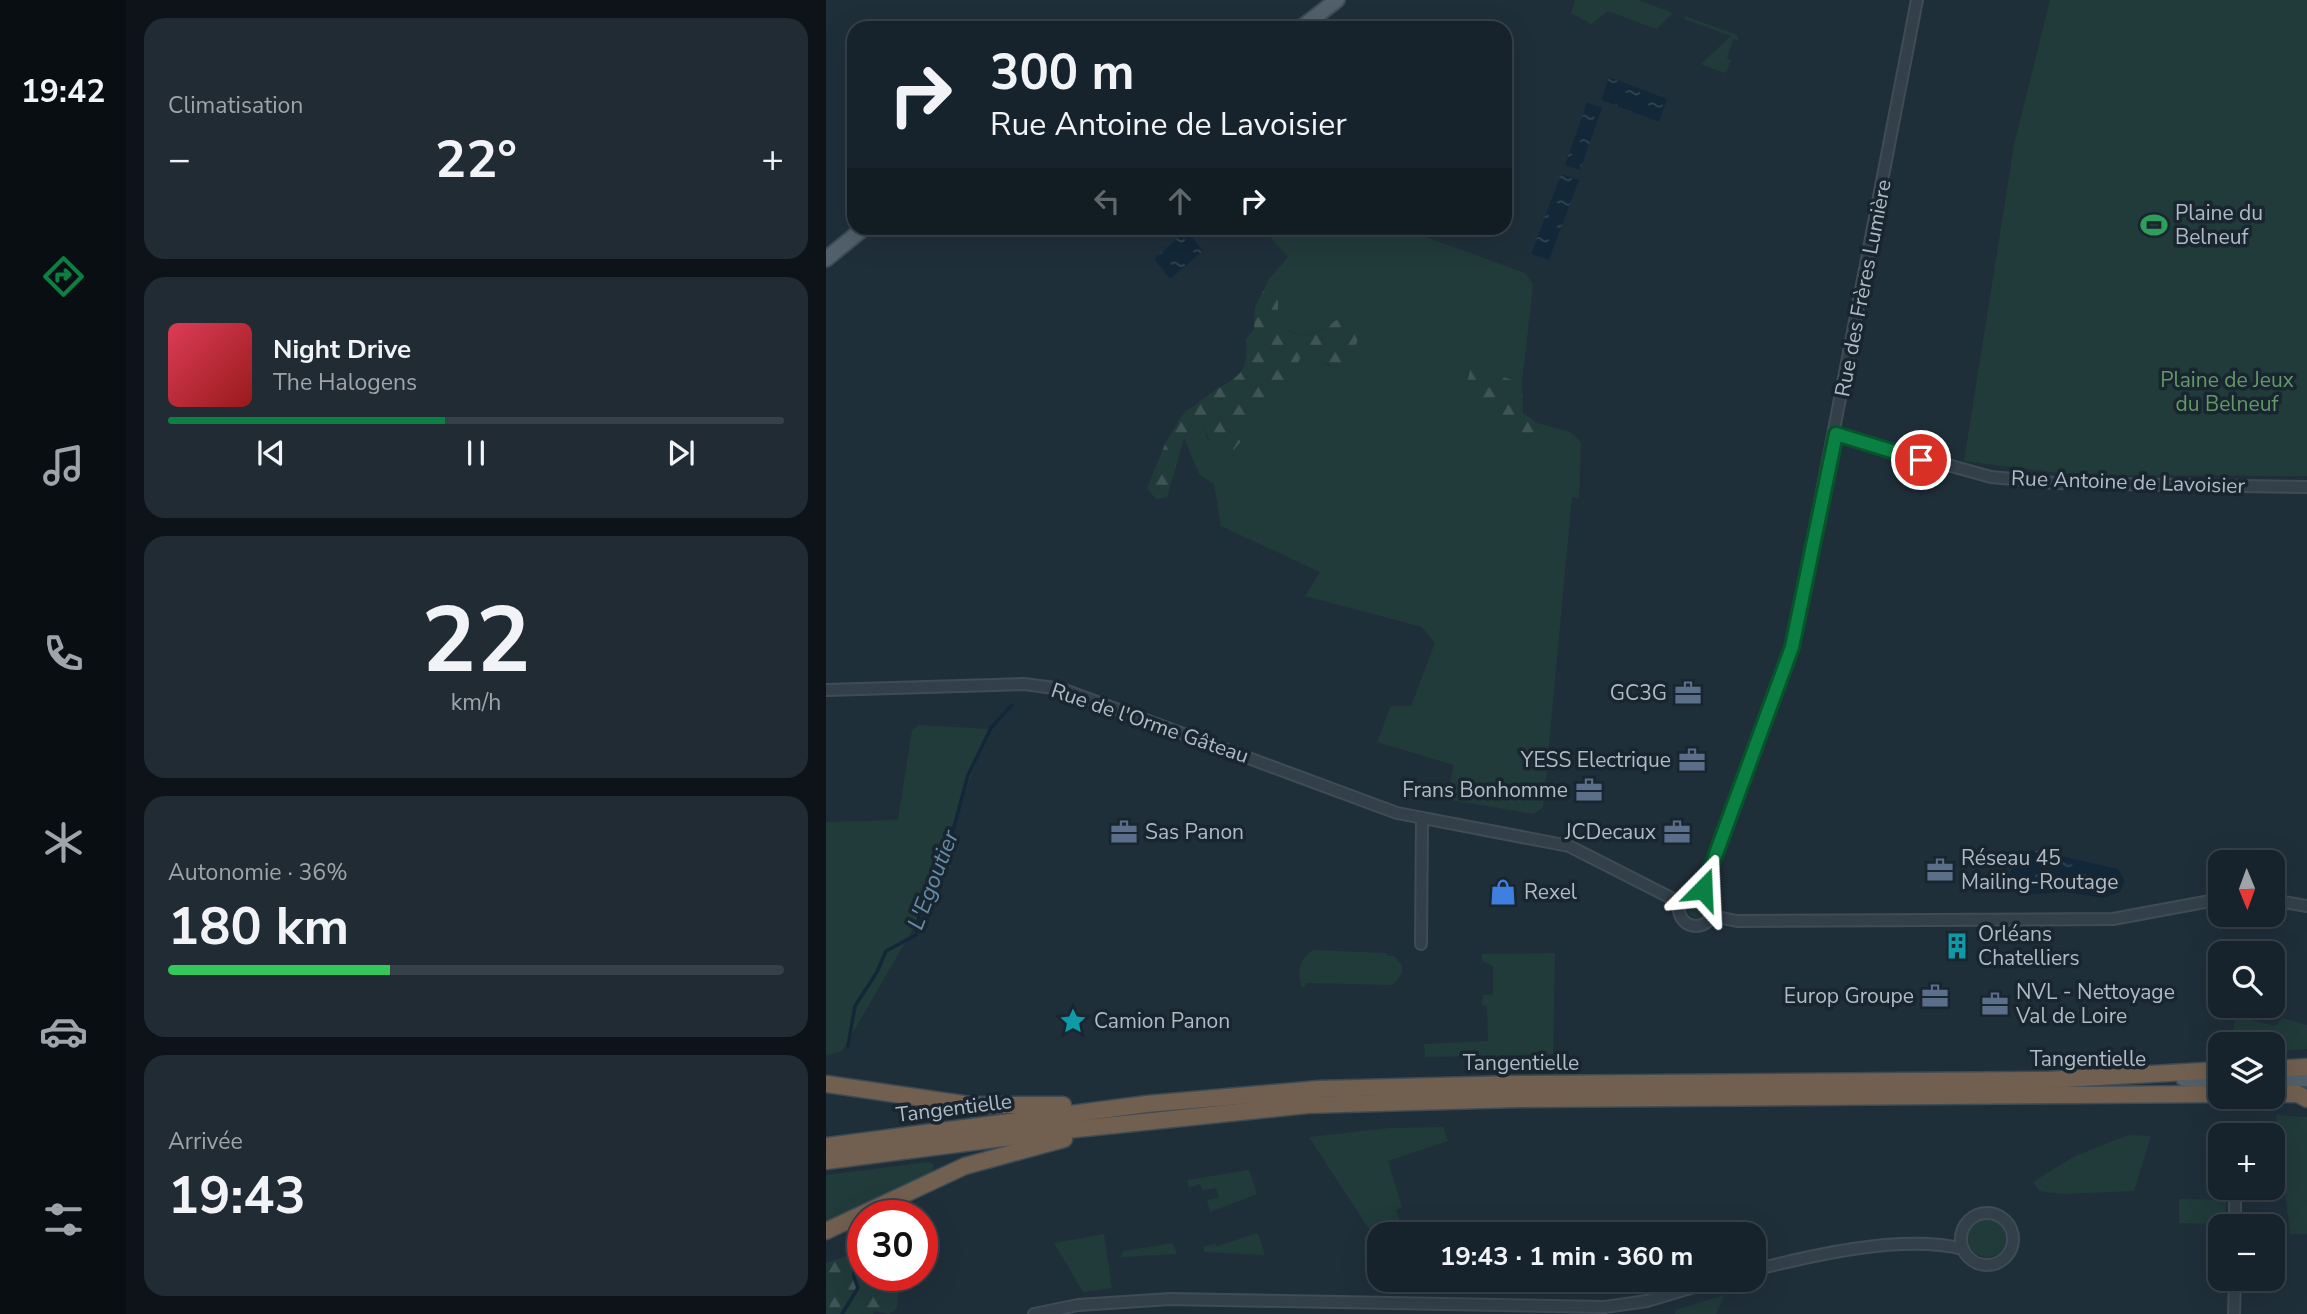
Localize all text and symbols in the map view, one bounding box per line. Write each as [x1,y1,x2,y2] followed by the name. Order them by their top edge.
[990,39,1134,106] text: 300 m
[875,49,966,140] icon: right
[21,70,105,113] text: 19:42
[168,90,303,121] text: Climatisation
[990,103,1347,146] text: Rue Antoine de Lavoisier
[435,124,517,195] text: 22°
[168,134,191,185] text: −
[761,134,784,185] text: +
[1828,177,1898,399] street label: Rue des Frères Lumière
[1088,182,1126,220] icon: left
[1161,182,1199,220] icon: ahead
[1234,182,1272,220] icon: right
[2175,199,2263,251] place label: Plaine du Belneuf
[2139,210,2169,240] sports icon: Plaine du Belneuf
[39,252,88,301] icon: directions
[273,332,411,367] text: Night Drive
[2160,366,2294,418] park label: Plaine de Jeux du Belneuf
[273,367,417,398] text: The Halogens
[1891,430,1951,490] pin
[252,434,290,472] icon: previous
[457,434,495,472] icon: pause
[662,434,700,472] icon: next
[39,441,88,490] icon: music
[1902,441,1940,479] icon: arrive
[2011,464,2246,500] street label: Rue Antoine de Lavoisier
[421,579,531,703] text: 22
[39,629,88,678] icon: phone
[1047,676,1253,770] street label: Rue de l'Orme Gâteau
[1673,678,1703,708] office icon: GC3G
[1610,679,1667,707] place label: GC3G
[451,687,501,718] text: km/h
[1677,745,1707,775] office icon: YESS Electrique
[1520,746,1671,774] place label: YESS Electrique
[1574,775,1604,805] office icon: Frans Bonhomme
[1402,776,1568,804] place label: Frans Bonhomme
[1109,817,1139,847] office icon: Sas Panon
[1662,817,1692,847] office icon: JCDecaux
[39,818,88,867] icon: climate
[1145,818,1244,846] place label: Sas Panon
[1564,818,1656,846] place label: JCDecaux
[900,825,966,934] water label: L'Egoutier
[1961,844,2118,896] place label: Réseau 45 Mailing-Routage
[2208,850,2286,928] north arrow
[2208,850,2285,1291] map controls
[1666,852,1740,926] position arrow
[1925,855,1955,885] office icon: Réseau 45 Mailing-Routage
[168,857,348,888] text: Autonomie · 36%
[1488,877,1518,907] shop icon: Rexel
[1524,878,1578,906] place label: Rexel
[168,891,349,962] text: 180 km
[1978,920,2080,972] place label: Orléans Chatelliers
[1942,931,1972,961] building icon: Orléans Chatelliers
[2208,941,2285,1018] button: search
[2015,978,2175,1030] place label: NVL - Nettoyage Val de Loire
[1920,981,1950,1011] office icon: Europ Groupe
[1784,982,1914,1010] place label: Europ Groupe
[1980,989,2010,1019] office icon: NVL - Nettoyage Val de Loire
[1058,1006,1088,1036] place icon: Camion Panon
[39,1007,88,1056] icon: car
[1094,1007,1230,1035] place label: Camion Panon
[2208,1032,2285,1109] button: layers
[2030,1045,2146,1073] street label: Tangentielle
[1463,1049,1579,1077] street label: Tangentielle
[895,1087,1013,1129] street label: Tangentielle
[2208,1123,2285,1200] button: +
[168,1126,243,1157] text: Arrivée
[168,1160,306,1231] text: 19:43
[39,1195,88,1244] icon: filters
[847,1200,938,1291] speed limit sign: 30
[2208,1214,2285,1291] button: −
[1440,1239,1693,1274] text: 19:43 · 1 min · 360 m

